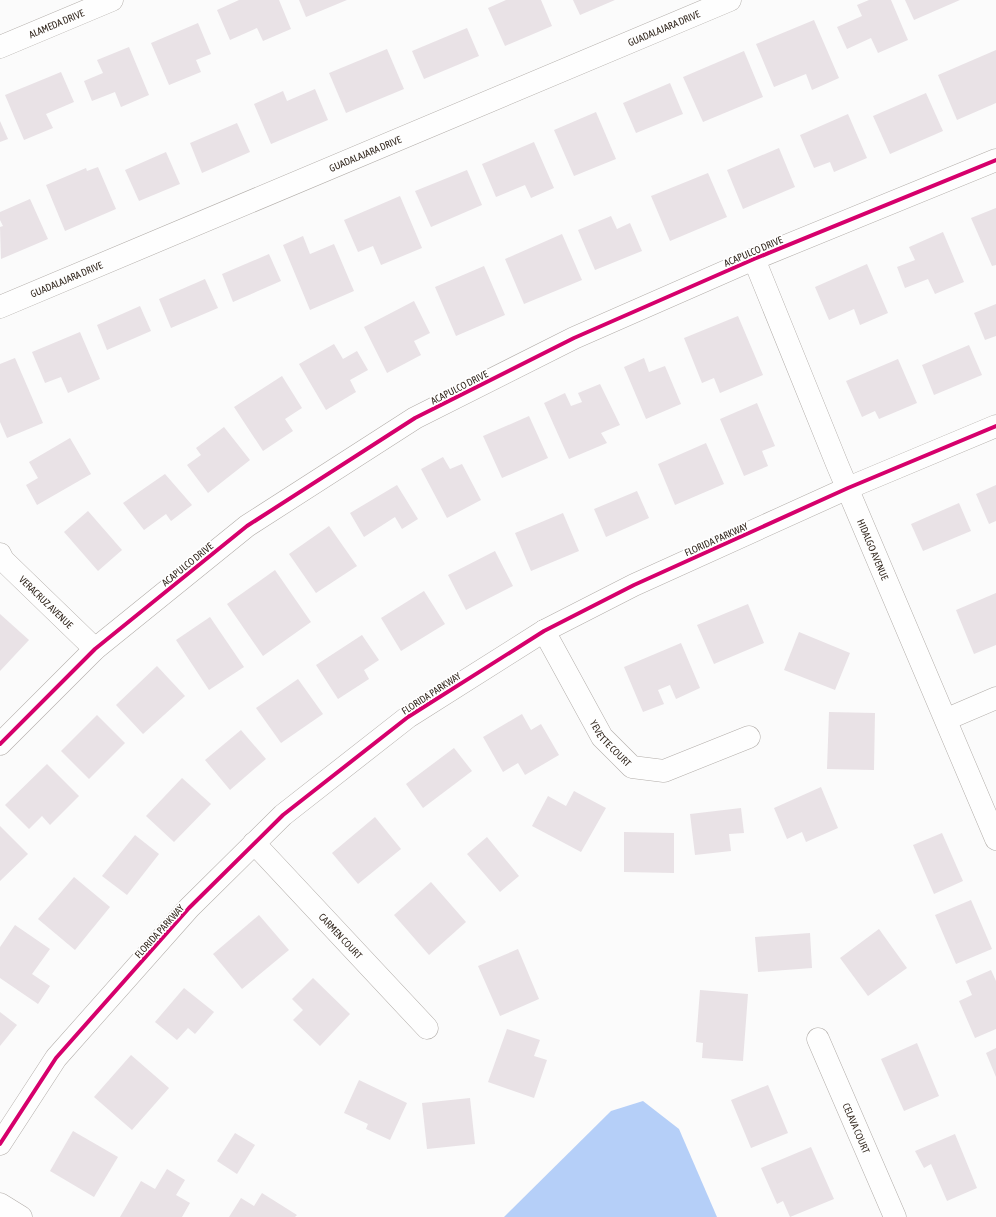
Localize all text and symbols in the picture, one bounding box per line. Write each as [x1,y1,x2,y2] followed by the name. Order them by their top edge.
[27,7,86,40] street label: ALAMEDA DRIVE
[626,8,702,48] street label: GUADALAJARA DRIVE
[328,134,404,174] street label: GUADALAJARA DRIVE
[722,234,785,269] street label: ACAPULCO DRIVE
[29,259,105,300] street label: GUADALAJARA DRIVE
[429,368,490,407] street label: ACAPULCO DRIVE
[855,518,891,582] street label: HIDALGO AVENUE
[683,520,750,558] street label: FLORIDA PARKWAY
[160,540,216,588] street label: ACAPULCO DRIVE
[17,574,76,631] street label: VERACRUZ AVENUE
[400,670,463,717] street label: FLORIDA PARKWAY
[588,718,634,769] street label: YEVETTE COURT
[132,902,187,960] street label: FLORIDA PARKWAY
[317,911,365,962] street label: CARMEN COURT
[840,1101,872,1156] street label: CELAVA COURT

